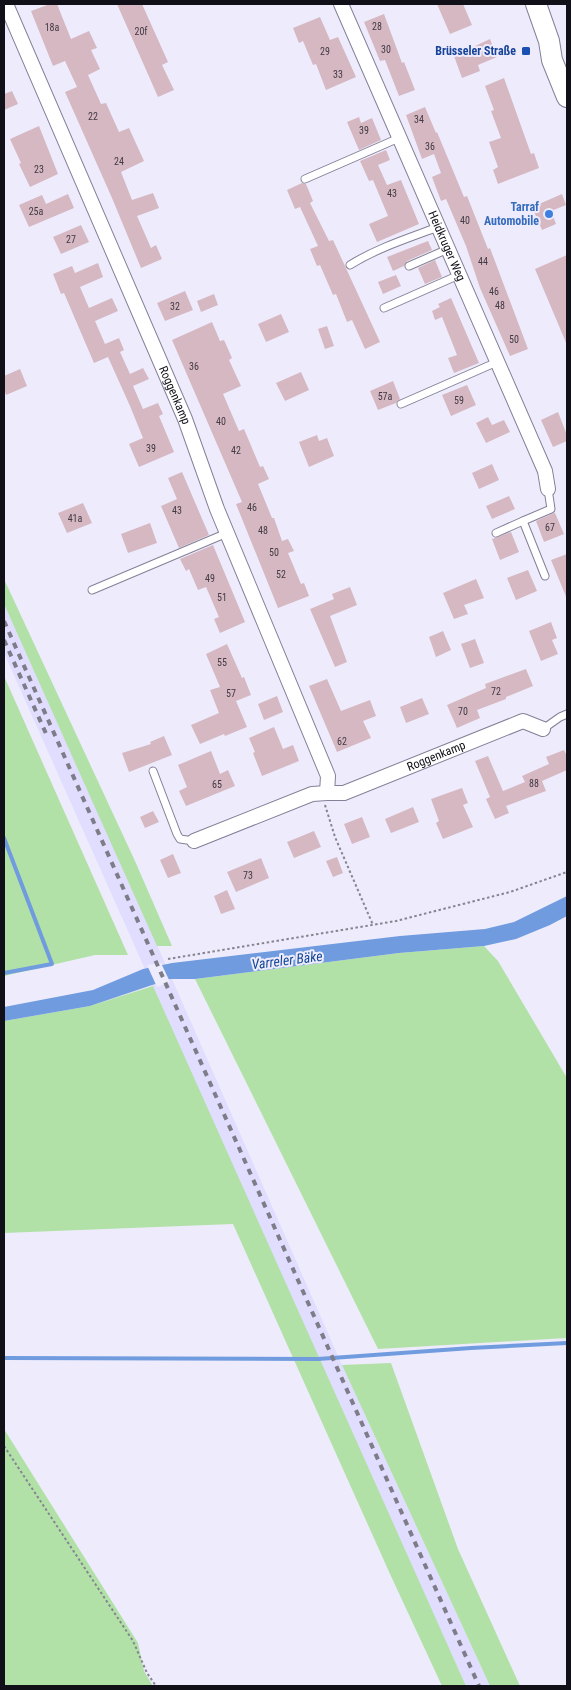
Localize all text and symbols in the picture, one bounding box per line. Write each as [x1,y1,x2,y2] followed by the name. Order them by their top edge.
[372,21,382,32] house number: 28
[45,22,60,33] house number: 18a
[134,26,148,37] house number: 20f
[381,44,391,55] house number: 30
[435,44,516,58] place label: Brüsseler Straße
[520,45,532,57] marker: Brüsseler Straße
[320,46,330,57] house number: 29
[333,69,343,80] house number: 33
[88,111,98,122] house number: 22
[414,114,424,125] house number: 34
[359,125,369,136] house number: 39
[425,141,435,152] house number: 36
[114,156,124,167] house number: 24
[34,164,44,175] house number: 23
[387,188,397,199] house number: 43
[484,200,539,228] place label: Tarraf Automobile
[29,206,44,217] house number: 25a
[543,208,555,220] marker: Tarraf Automobile
[425,209,468,283] street label: Heidkruger Weg
[460,215,470,226] house number: 40
[66,234,76,245] house number: 27
[478,256,488,267] house number: 44
[489,286,499,297] house number: 46
[495,300,505,311] house number: 48
[170,301,180,312] house number: 32
[509,334,519,345] house number: 50
[189,361,199,372] house number: 36
[156,364,193,426] street label: Roggenkamp
[378,391,393,402] house number: 57a
[454,395,464,406] house number: 59
[216,416,226,427] house number: 40
[146,443,156,454] house number: 39
[231,445,241,456] house number: 42
[247,502,257,513] house number: 46
[172,505,182,516] house number: 43
[68,513,83,524] house number: 41a
[545,522,555,533] house number: 67
[258,525,268,536] house number: 48
[269,547,279,558] house number: 50
[276,569,286,580] house number: 52
[205,573,215,584] house number: 49
[217,592,227,603] house number: 51
[217,657,227,668] house number: 55
[491,686,501,697] house number: 72
[226,688,236,699] house number: 57
[458,706,468,717] house number: 70
[337,736,347,747] house number: 62
[405,738,468,774] street label: Roggenkamp
[529,778,539,789] house number: 88
[212,779,222,790] house number: 65
[243,870,253,881] house number: 73
[251,948,323,972] water label: Varreler Bäke

